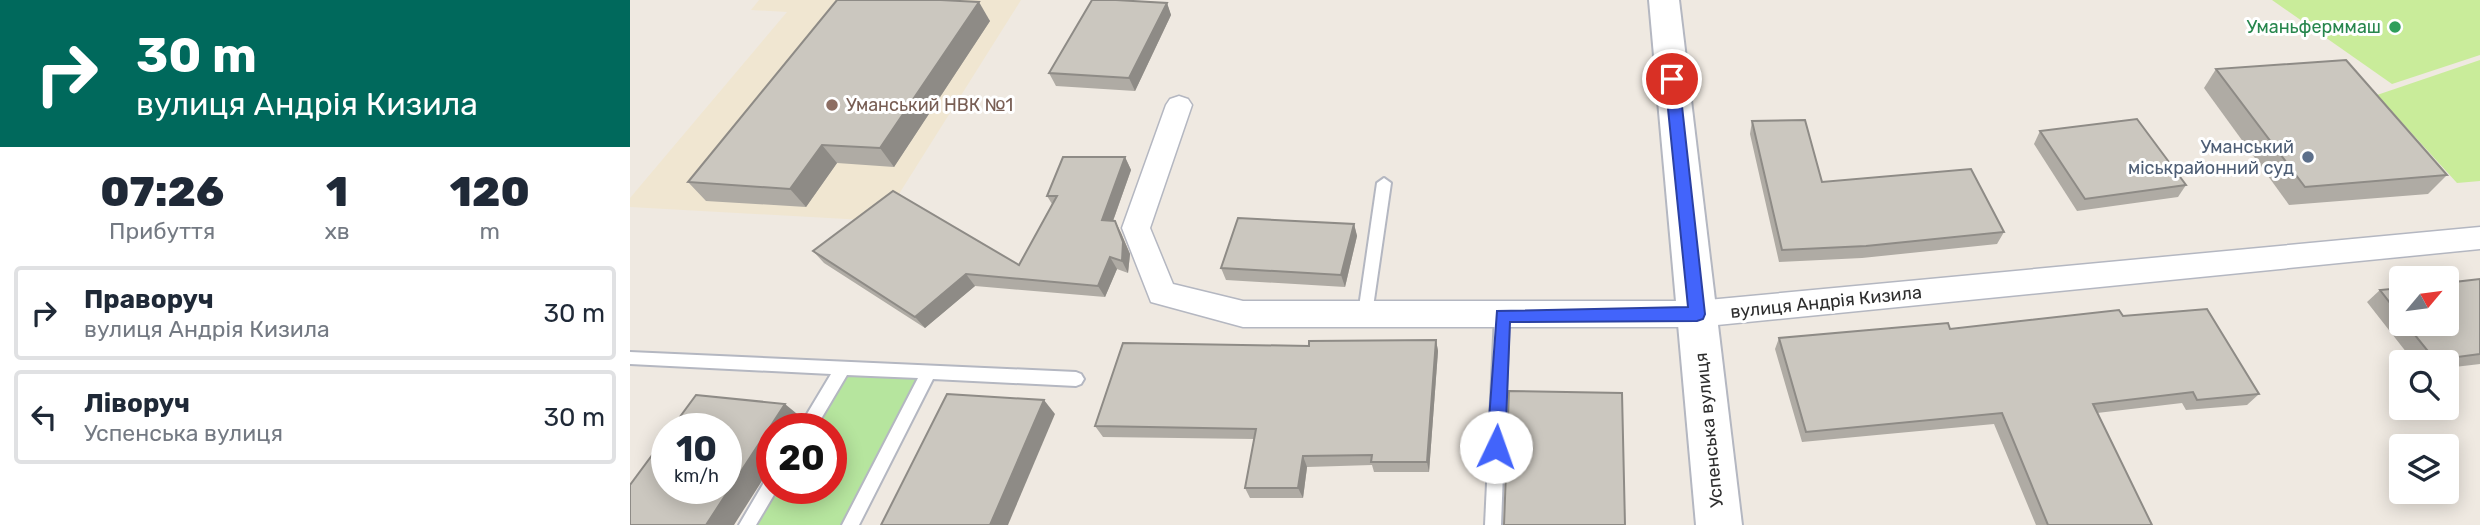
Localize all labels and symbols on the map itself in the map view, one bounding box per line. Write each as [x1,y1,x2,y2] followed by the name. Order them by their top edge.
[2247,16,2381,38] place label: Уманьферммаш
[2387,19,2403,35] marker: Уманьферммаш
[1642,49,1702,109] pin
[846,94,1013,116] place label: Уманський НВК №1
[824,97,840,113] marker: Уманський НВК №1
[2128,136,2294,179] place label: Уманський міськрайонний суд
[2300,149,2316,165] marker: Уманський міськрайонний суд
[2389,266,2459,336] north arrow
[1729,281,1923,323] street label: вулиця Андрія Кизила
[1690,351,1728,509] street label: Успенська вулиця
[1459,410,1533,484] position arrow
[756,413,847,504] speed limit sign: 20

